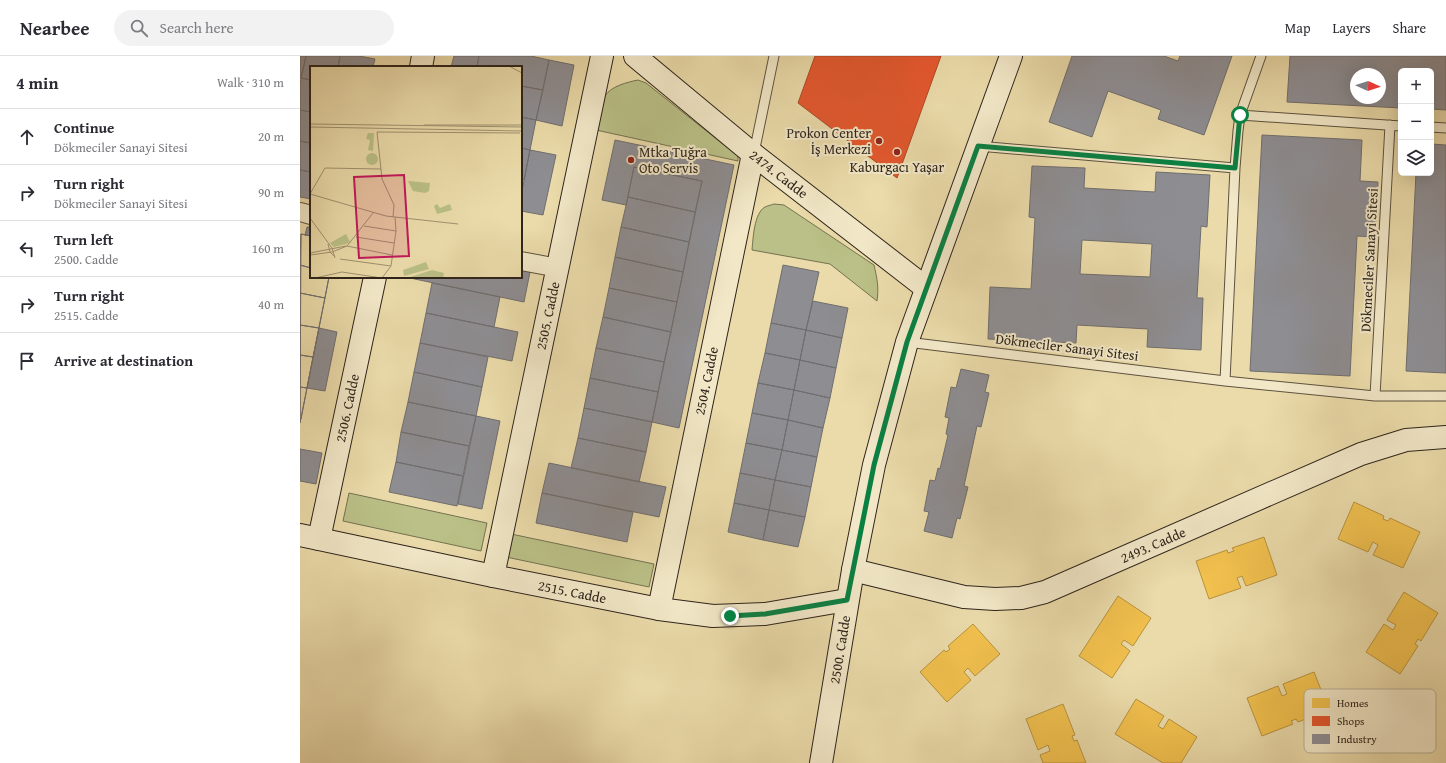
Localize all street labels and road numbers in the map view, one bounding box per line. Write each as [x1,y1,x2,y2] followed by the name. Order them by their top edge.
[745,145,813,203] street label: 2474. Cadde
[1355,188,1383,332] street label: Dökmeciler Sanayi Sitesi
[531,279,565,352] street label: 2505. Cadde
[994,328,1140,366] street label: Dökmeciler Sanayi Sitesi
[689,344,723,417] street label: 2504. Cadde
[330,372,364,444] street label: 2506. Cadde
[1117,522,1189,568] street label: 2493. Cadde
[536,575,608,608] street label: 2515. Cadde
[824,613,855,685] street label: 2500. Cadde

